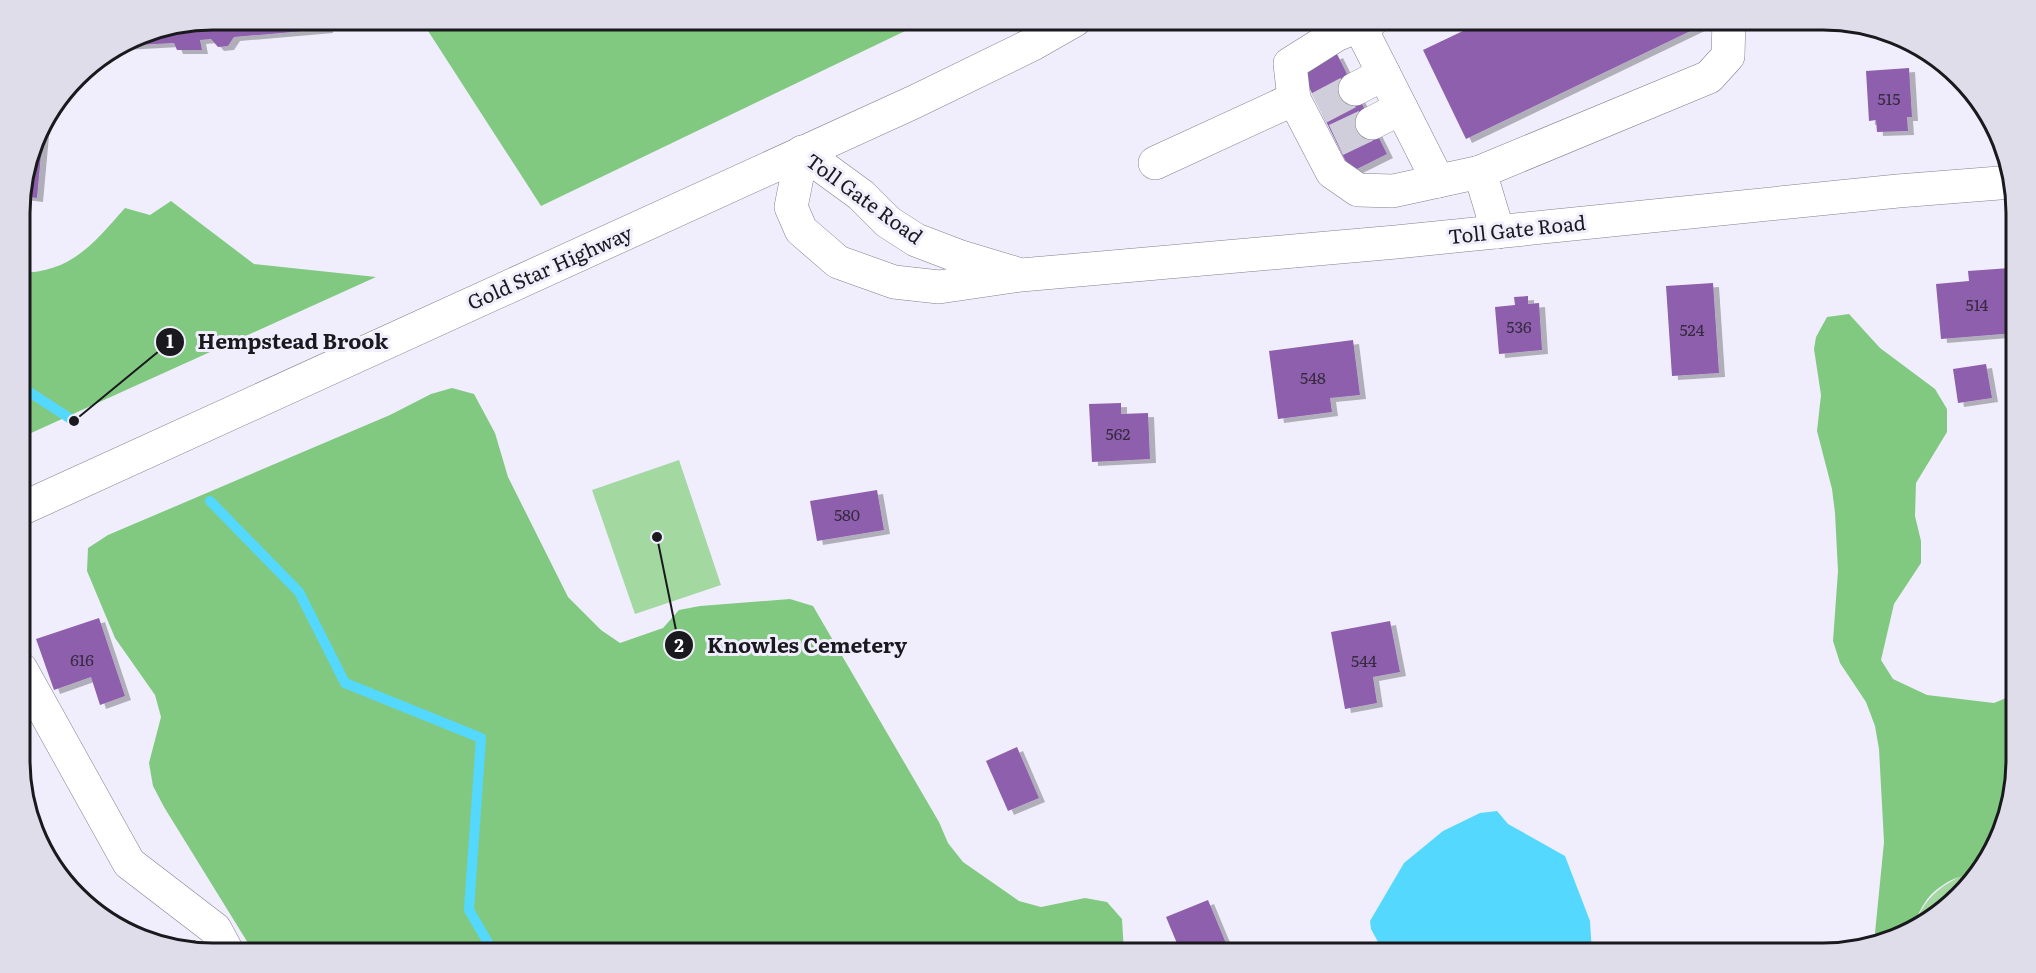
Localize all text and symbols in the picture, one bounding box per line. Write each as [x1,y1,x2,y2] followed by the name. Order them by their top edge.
[1878,86,1900,110] house number: 515
[800,145,930,250] street label: Toll Gate Road
[1446,206,1587,250] street label: Toll Gate Road
[462,216,637,316] street label: Gold Star Highway
[1966,292,1989,316] house number: 514
[1506,314,1532,338] house number: 536
[1680,317,1705,341] house number: 524
[155,322,400,361] callout: Hempstead Brook
[198,324,389,355] text: Hempstead Brook
[166,327,174,354] text: 1
[1300,365,1326,389] house number: 548
[1106,421,1130,445] house number: 562
[834,502,860,526] house number: 580
[664,626,919,665] callout: Knowles Cemetery
[707,628,907,659] text: Knowles Cemetery
[674,631,684,658] text: 2
[70,647,94,671] house number: 616
[1351,648,1377,672] house number: 544

